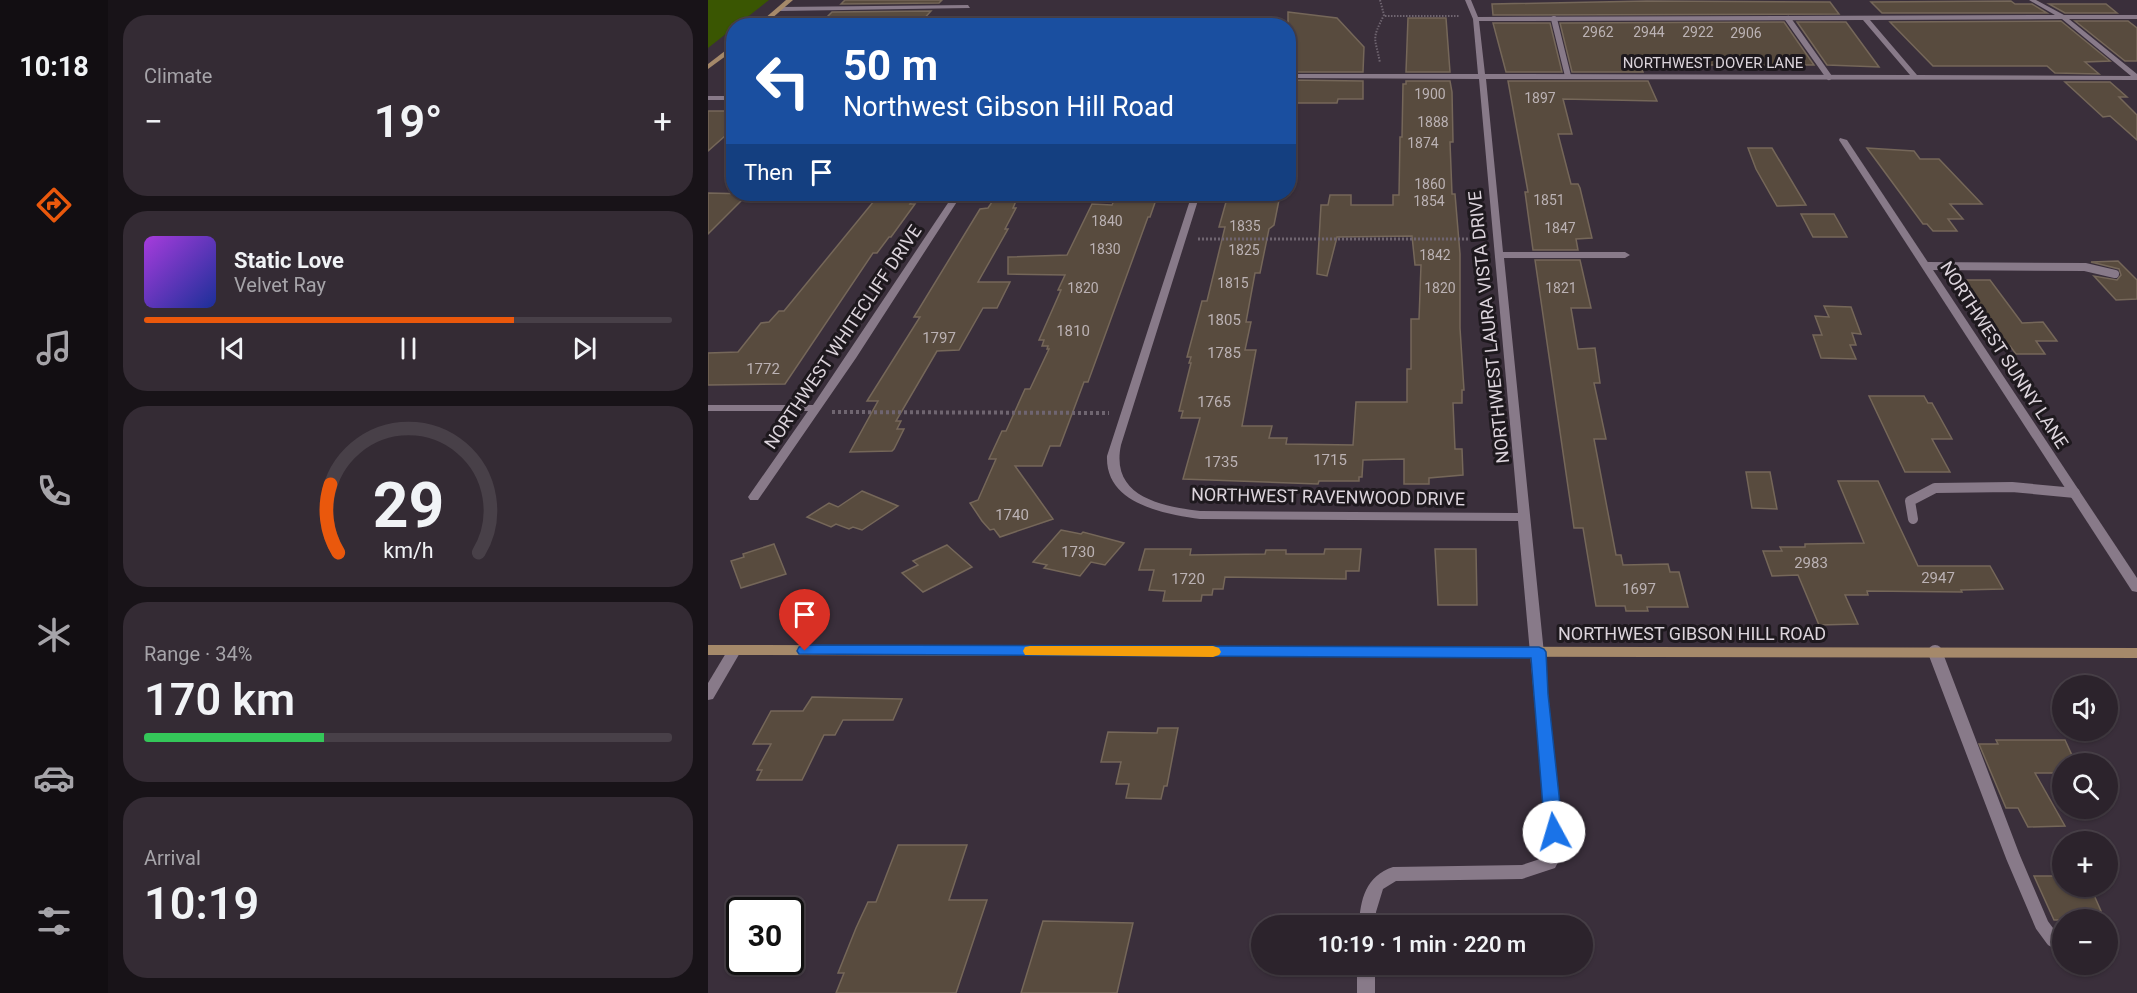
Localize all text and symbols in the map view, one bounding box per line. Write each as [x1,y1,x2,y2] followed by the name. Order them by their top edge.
[1582,24,1614,40] house number: 2962
[1633,24,1665,40] house number: 2944
[1682,24,1714,40] house number: 2922
[1730,25,1762,41] house number: 2906
[843,41,938,90] text: 50 m
[744,42,822,120] icon: left
[19,51,89,83] text: 10:18
[1623,54,1804,72] street label: NORTHWEST DOVER LANE
[144,64,212,88] text: Climate
[1414,86,1446,102] house number: 1900
[1524,90,1556,106] house number: 1897
[843,91,1174,123] text: Northwest Gibson Hill Road
[374,95,442,148] text: 19°
[144,102,163,141] text: −
[653,102,672,141] text: +
[1417,114,1449,130] house number: 1888
[1407,135,1439,151] house number: 1874
[805,156,838,189] icon: arrive
[744,160,793,185] text: Then
[1414,176,1446,192] house number: 1860
[33,184,75,226] icon: directions
[1464,190,1513,464] street label: NORTHWEST LAURA VISTA DRIVE
[1533,192,1565,208] house number: 1851
[1413,193,1445,209] house number: 1854
[1091,213,1123,229] house number: 1840
[1229,218,1261,234] house number: 1835
[1544,220,1576,236] house number: 1847
[760,221,926,453] street label: NORTHWEST WHITECLIFF DRIVE
[1089,241,1121,257] house number: 1830
[1228,242,1260,258] house number: 1825
[1419,247,1451,263] house number: 1842
[234,248,344,273] text: Static Love
[1936,257,2073,452] street label: NORTHWEST SUNNY LANE
[234,273,326,297] text: Velvet Ray
[1217,275,1249,291] house number: 1815
[1067,280,1099,296] house number: 1820
[1424,280,1456,296] house number: 1820
[1545,280,1577,296] house number: 1821
[1207,311,1241,329] house number: 1805
[1056,322,1090,340] house number: 1810
[33,327,75,369] icon: music
[922,329,956,347] house number: 1797
[216,332,249,365] icon: previous
[392,332,425,365] icon: pause
[568,332,601,365] icon: next
[1207,344,1241,362] house number: 1785
[746,360,780,378] house number: 1772
[1197,393,1231,411] house number: 1765
[1313,451,1347,469] house number: 1715
[1204,453,1238,471] house number: 1735
[33,470,75,512] icon: phone
[372,470,444,543] text: 29
[1191,484,1465,509] street label: NORTHWEST RAVENWOOD DRIVE
[995,506,1029,524] house number: 1740
[383,539,433,564] text: km/h
[1061,543,1095,561] house number: 1730
[1794,554,1828,572] house number: 2983
[1921,569,1955,587] house number: 2947
[1171,570,1205,588] house number: 1720
[1622,580,1656,598] house number: 1697
[779,589,830,651] pin
[788,598,821,631] icon: arrive
[33,614,75,656] icon: climate
[1558,623,1826,644] street label: NORTHWEST GIBSON HILL ROAD
[144,642,252,666] text: Range · 34%
[144,673,295,726] text: 170 km
[2052,675,2118,975] map controls
[2052,675,2118,741] button: sound
[2052,753,2118,819] button: search
[33,757,75,799] icon: car
[1522,800,1586,864] position arrow
[2052,831,2118,897] button: +
[144,846,201,870] text: Arrival
[144,877,259,930] text: 10:19
[726,897,804,975] speed limit sign: 30
[33,900,75,942] icon: filters
[2052,909,2118,975] button: −
[1318,932,1526,957] text: 10:19 · 1 min · 220 m

